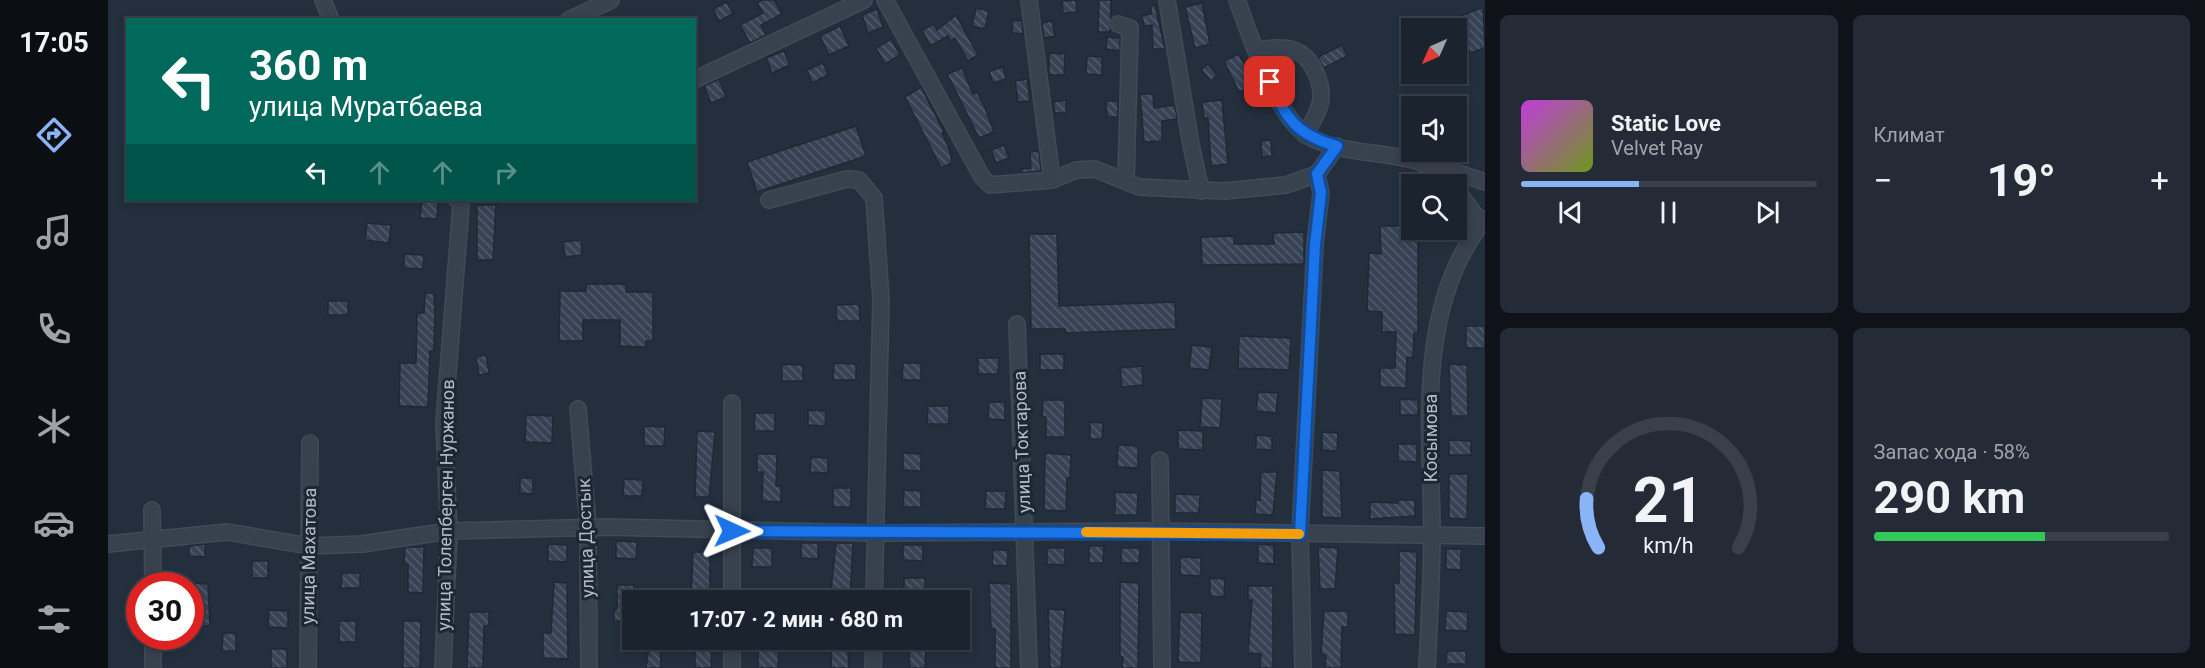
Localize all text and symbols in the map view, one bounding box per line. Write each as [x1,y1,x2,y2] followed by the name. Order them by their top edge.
[1401,18,1467,84] north arrow
[1401,18,1467,240] map controls
[19,27,89,59] text: 17:05
[249,41,368,90] text: 360 m
[150,42,228,120] icon: left
[1244,56,1295,107] pin
[1253,65,1286,98] icon: arrive
[249,91,483,123] text: улица Муратбаева
[1401,96,1467,162] button: sound
[1611,111,1721,136] text: Static Love
[33,114,75,156] icon: directions
[1874,123,1945,147] text: Климат
[1611,136,1703,160] text: Velvet Ray
[1987,154,2056,207] text: 19°
[300,156,333,189] icon: left
[363,156,396,189] icon: ahead
[426,156,459,189] icon: ahead
[489,156,522,189] icon: right
[1874,161,1892,200] text: −
[2150,161,2169,200] text: +
[1401,174,1467,240] button: search
[1554,196,1587,229] icon: previous
[1652,196,1685,229] icon: pause
[1751,196,1784,229] icon: next
[33,211,75,253] icon: music
[33,308,75,350] icon: phone
[1009,371,1034,513] street label: улица Токтарова
[433,379,458,631] street label: улица Толепберген Нуржанов
[1420,394,1441,482] street label: Косымова
[33,405,75,447] icon: climate
[1874,440,2030,464] text: Запас хода · 58%
[1633,464,1705,537] text: 21
[1874,471,2025,524] text: 290 km
[573,478,598,598] street label: улица Достык
[297,488,320,624] street label: улица Махатова
[700,499,764,563] position arrow
[33,502,75,544] icon: car
[1644,533,1694,558] text: km/h
[126,572,204,650] speed limit sign: 30
[33,598,75,640] icon: filters
[689,607,903,632] text: 17:07 · 2 мин · 680 m

